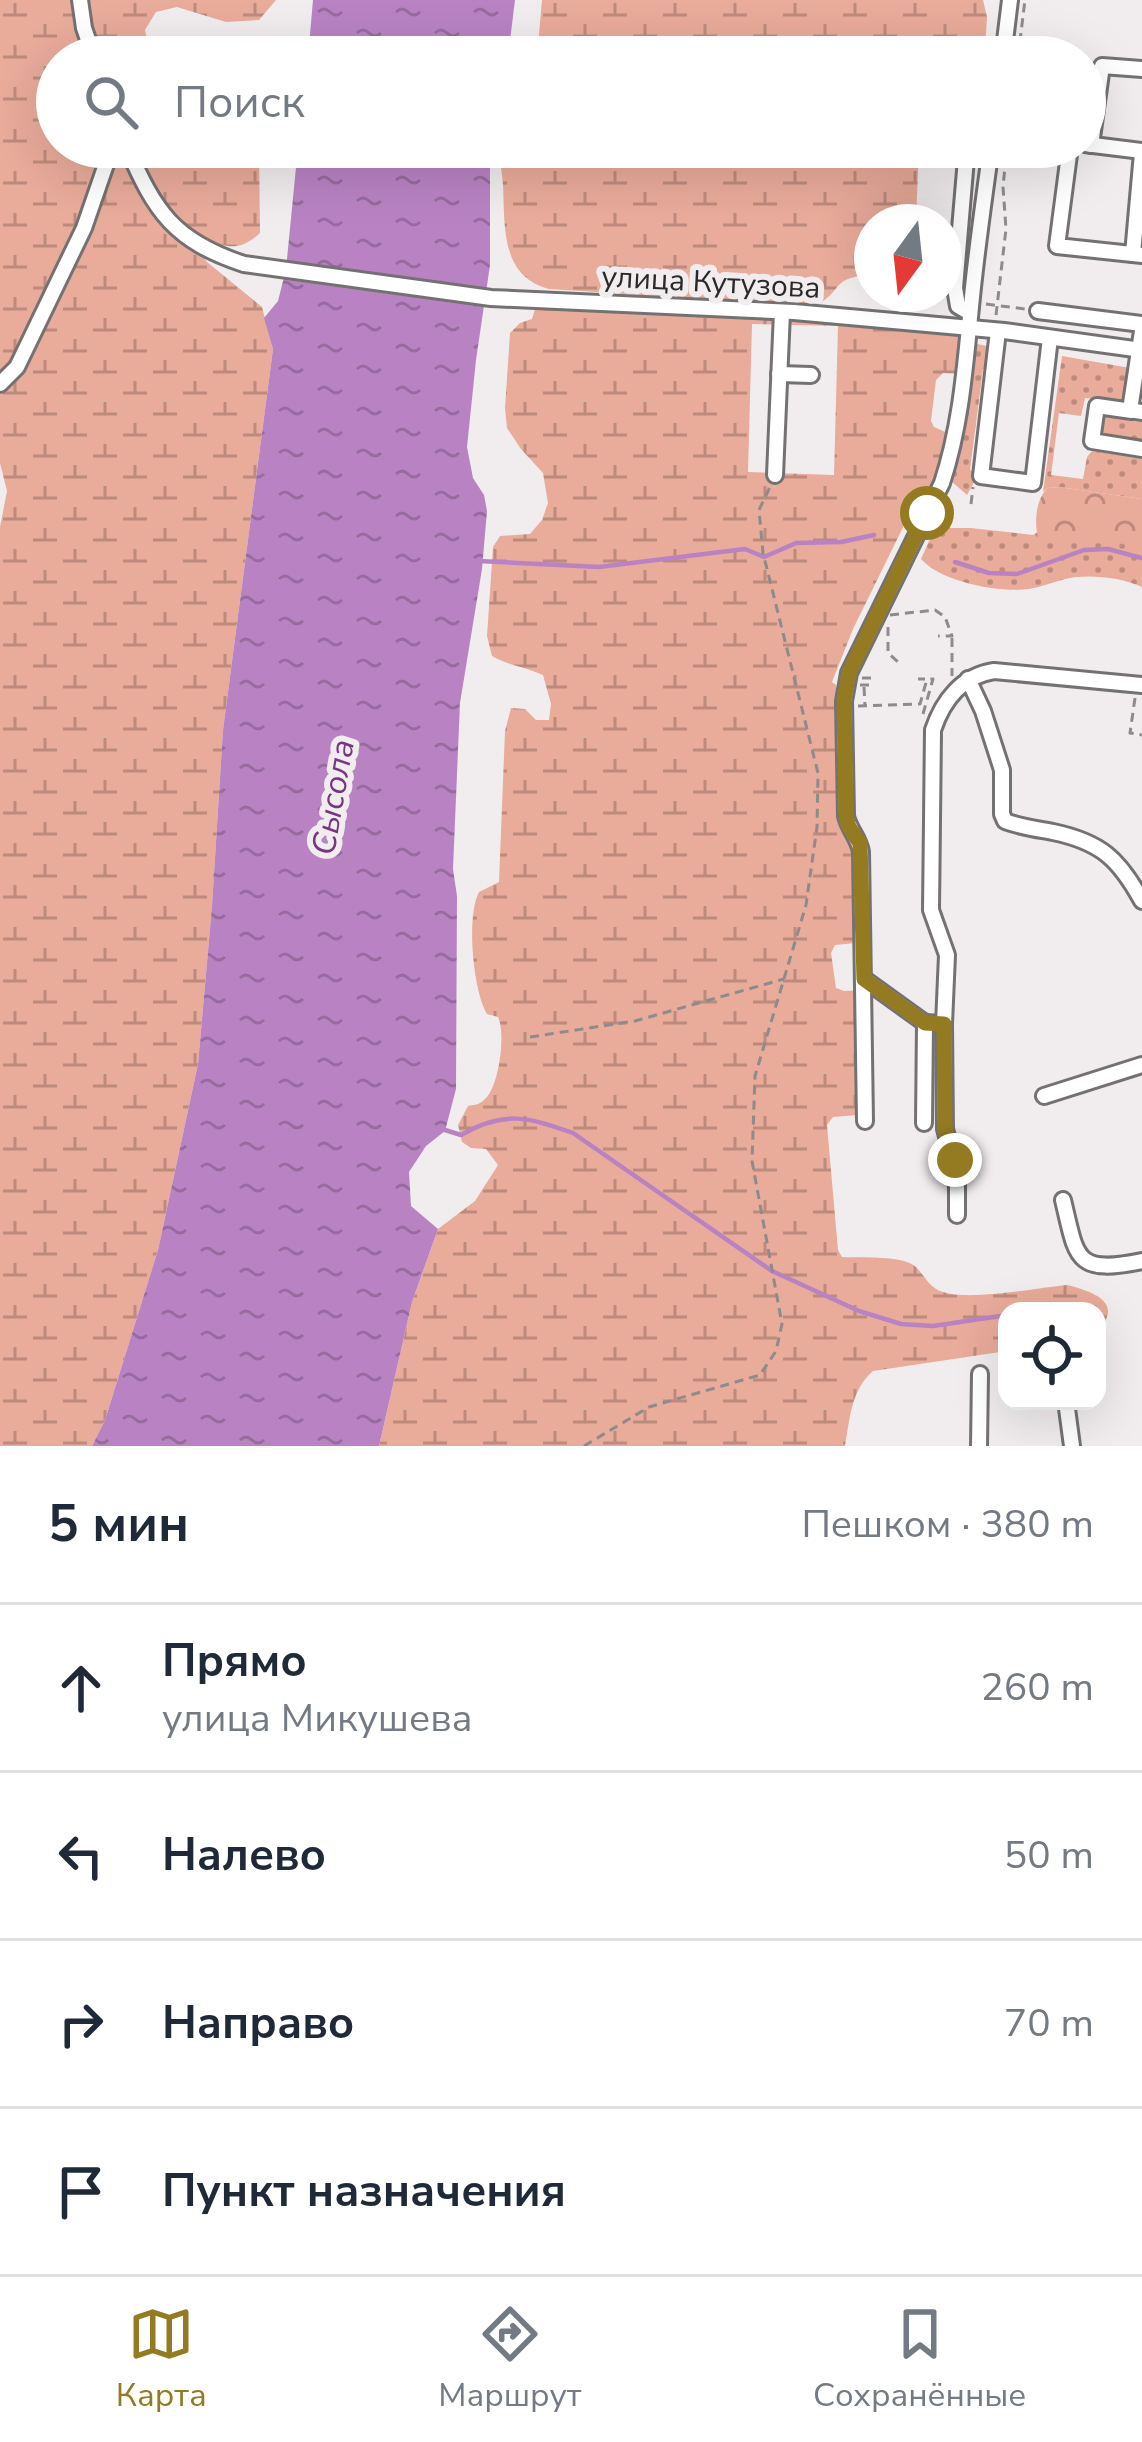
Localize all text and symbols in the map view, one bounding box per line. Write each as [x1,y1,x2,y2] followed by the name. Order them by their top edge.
[36,36,1106,168] search box
[78,69,144,135] icon: search
[174,72,305,133] text: Поиск
[854,204,962,312] north arrow
[600,256,822,309] street label: улица Кутузова
[900,486,954,540] route start
[301,736,366,859] water label: Сысола
[928,1133,982,1187] route end
[998,1302,1106,1410] map controls
[998,1302,1106,1410] button: locate
[48,1489,189,1559] text: 5 мин
[801,1498,1094,1551] text: Пешком · 380 m
[162,1631,307,1692] text: Прямо
[48,1655,114,1721] icon: ahead
[980,1661,1094,1714] text: 260 m
[162,1692,473,1745] text: улица Микушева
[48,1823,114,1889] icon: left
[162,1825,326,1886] text: Налево
[1004,1829,1094,1882] text: 50 m
[48,1991,114,2057] icon: right
[162,1993,354,2054] text: Направо
[1004,1997,1094,2050] text: 70 m
[48,2159,114,2225] icon: arrive
[162,2161,566,2222] text: Пункт назначения
[116,2301,207,2418] tab: Карта
[438,2301,582,2418] tab: Маршрут
[813,2301,1026,2418] tab: Сохранённые

